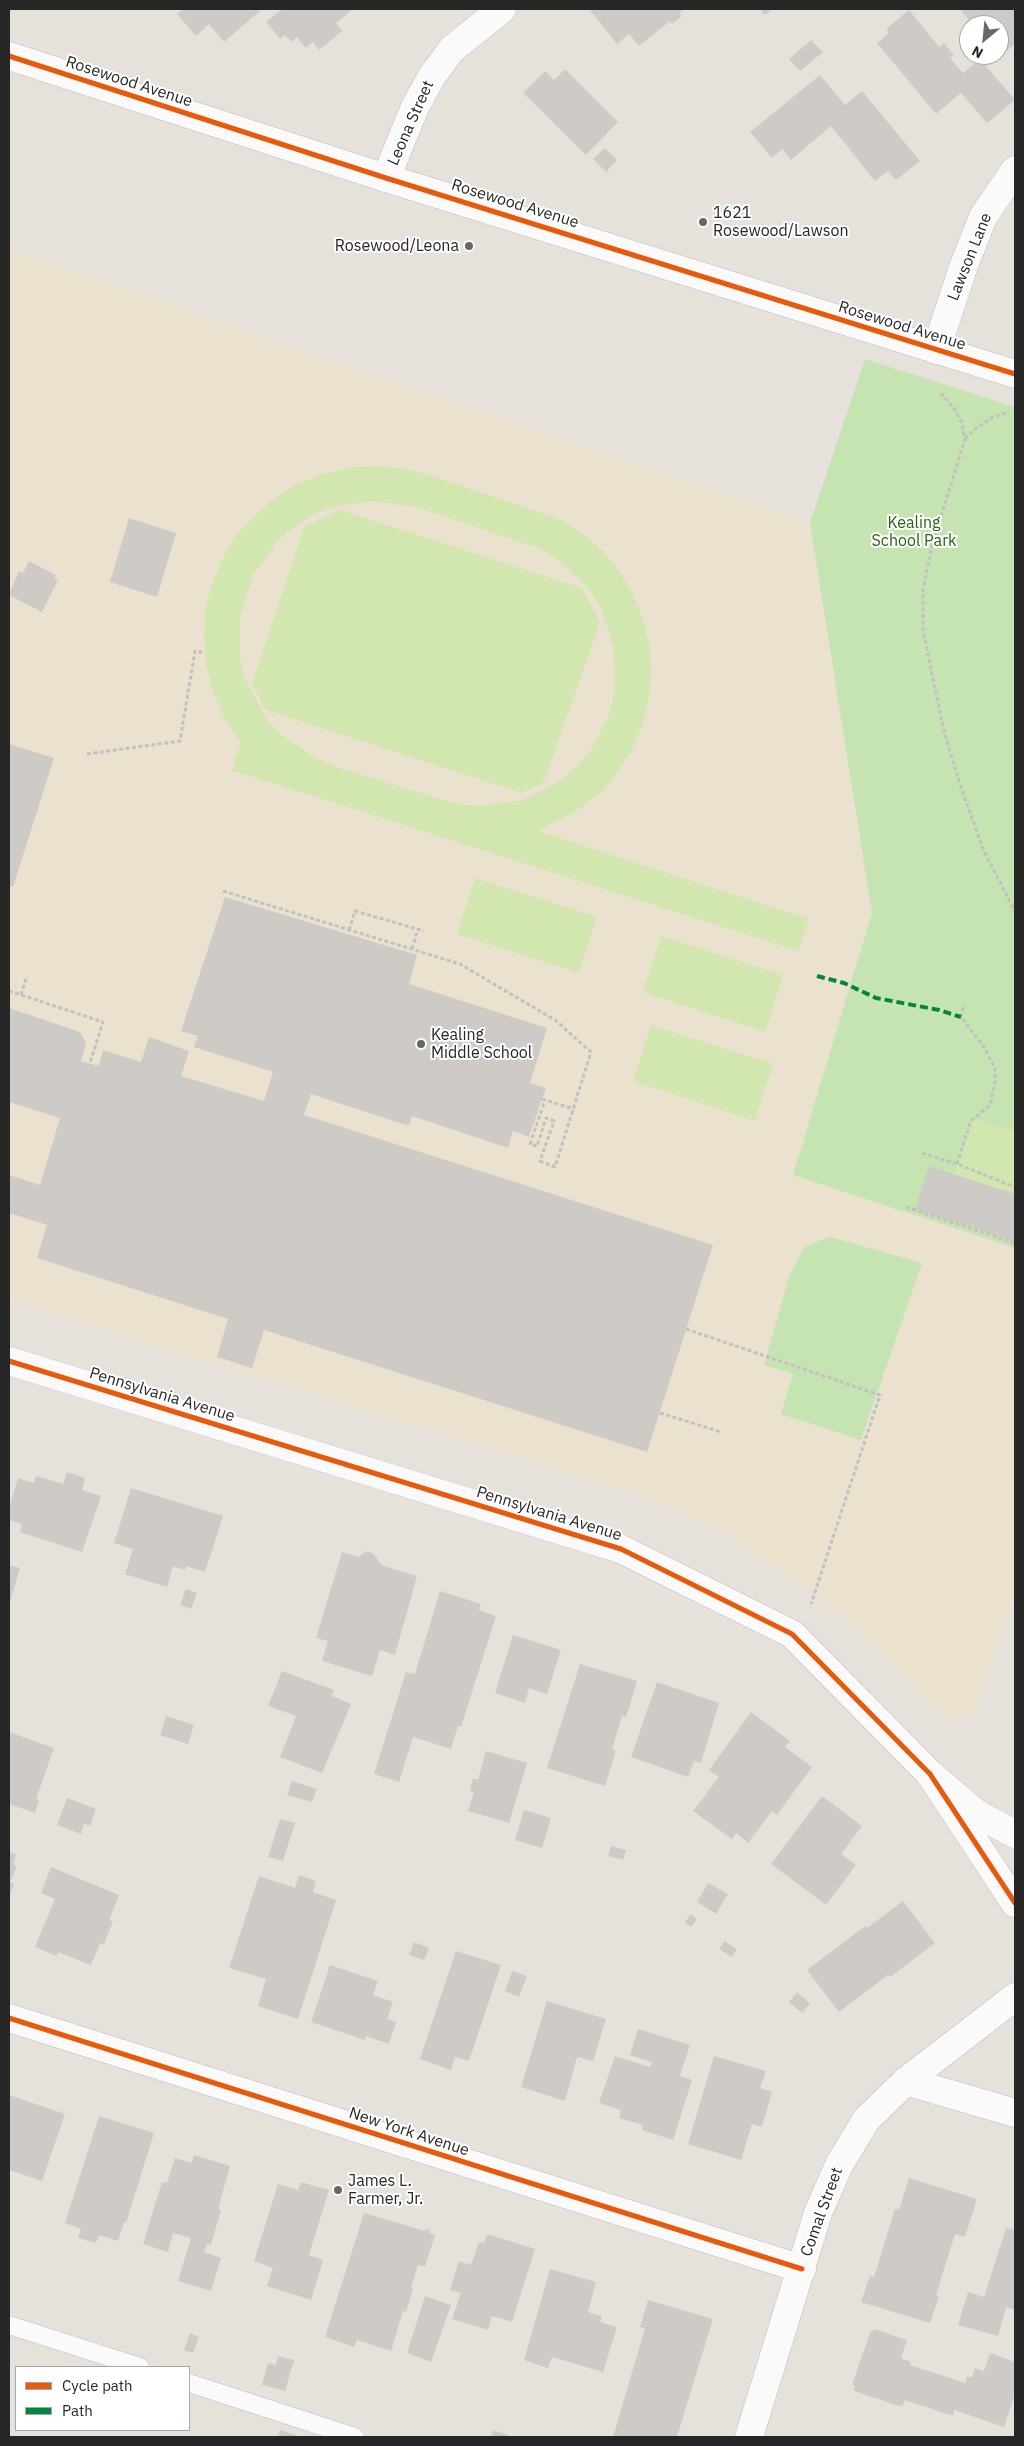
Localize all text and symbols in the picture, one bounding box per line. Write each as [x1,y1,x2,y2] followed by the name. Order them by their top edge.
[959,15,1009,65] north arrow
[969,42,986,63] text: N
[63,52,195,112] street label: Rosewood Avenue
[384,78,438,168] street label: Leona Street
[449,176,581,232] street label: Rosewood Avenue
[713,203,849,241] place label: 1621 Rosewood/Lawson
[944,210,996,304] street label: Lawson Lane
[697,216,709,228] marker: 1621 Rosewood/Lawson
[335,236,459,256] place label: Rosewood/Leona
[463,240,475,252] marker: Rosewood/Leona
[836,298,968,354] street label: Rosewood Avenue
[872,513,956,551] park label: Kealing School Park
[431,1025,532,1063] place label: Kealing Middle School
[415,1038,427,1050] marker: Kealing Middle School
[87,1364,237,1426] street label: Pennsylvania Avenue
[474,1483,624,1545] street label: Pennsylvania Avenue
[346,2104,472,2160] street label: New York Avenue
[797,2165,847,2259] street label: Comal Street
[348,2171,423,2209] place label: James L. Farmer, Jr.
[332,2184,344,2196] marker: James L. Farmer, Jr.
[15,2366,190,2431] legend
[62,2376,133,2395] text: Cycle path
[62,2401,93,2420] text: Path

